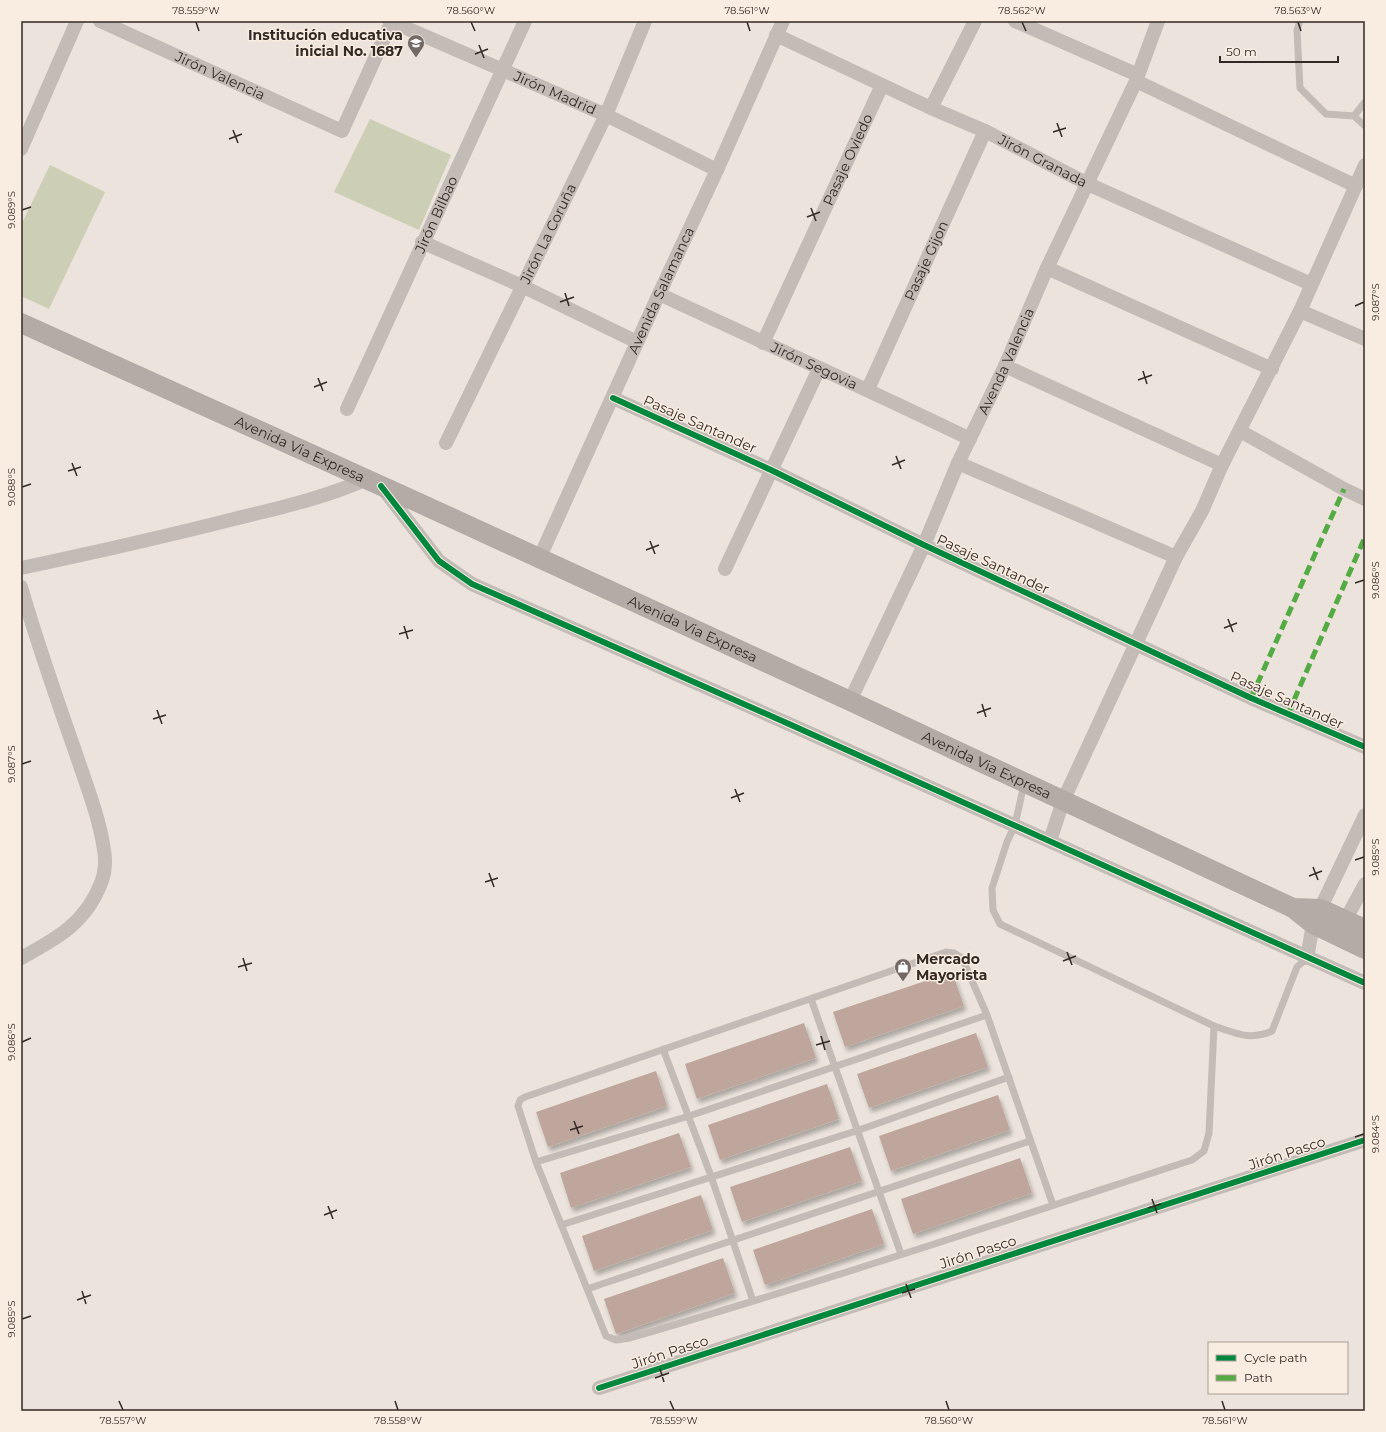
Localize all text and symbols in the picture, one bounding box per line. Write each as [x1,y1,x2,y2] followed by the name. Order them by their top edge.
[172,4,220,17] text: 78.559°W
[447,4,495,17] text: 78.560°W
[724,4,770,17] text: 78.561°W
[998,4,1046,17] text: 78.562°W
[1274,4,1322,17] text: 78.563°W
[248,26,403,60] place label: Institución educativa inicial No. 1687
[406,33,426,58] school or university icon: Institución educativa inicial No. 1687
[1220,38,1338,64] scale bar
[1226,44,1257,59] text: 50 m
[171,47,268,104] street label: Jirón Valencia
[510,67,599,119] street label: Jirón Madrid
[819,111,877,208] street label: Pasaje Oviedo
[994,130,1090,191] street label: Jirón Granada
[410,173,462,257] street label: Jirón Bilbao
[516,180,580,288] street label: Jirón La Coruña
[5,191,18,229] text: 9.089°S
[900,218,952,303] street label: Pasaje Gijon
[624,224,698,357] street label: Avenida Salamanca
[1369,283,1382,321] text: 9.087°S
[974,305,1038,417] street label: Avenda Valencia
[767,338,860,393] street label: Jirón Segovia
[641,391,760,457] street label: Pasaje Santander
[232,412,368,486] street label: Avenida Via Expresa
[5,468,18,506] text: 9.088°S
[934,530,1053,598] street label: Pasaje Santander
[1369,561,1382,599] text: 9.086°S
[625,591,760,666] street label: Avenida Via Expresa
[1228,667,1347,733] street label: Pasaje Santander
[919,727,1054,803] street label: Avenida Via Expresa
[5,745,18,783] text: 9.087°S
[1369,838,1382,876] text: 9.085°S
[916,950,987,984] place label: Mercado Mayorista
[893,957,913,982] shop icon: Mercado Mayorista
[5,1023,18,1061] text: 9.086°S
[1369,1115,1382,1153] text: 9.084°S
[1245,1132,1328,1174] street label: Jirón Pasco
[936,1231,1019,1273] street label: Jirón Pasco
[5,1300,18,1338] text: 9.085°S
[628,1331,711,1373] street label: Jirón Pasco
[1208,1342,1348,1394] legend
[1244,1350,1307,1365] text: Cycle path
[1244,1370,1273,1385] text: Path
[100,1414,146,1427] text: 78.557°W
[374,1414,422,1427] text: 78.558°W
[650,1414,698,1427] text: 78.559°W
[925,1414,973,1427] text: 78.560°W
[1202,1414,1248,1427] text: 78.561°W

